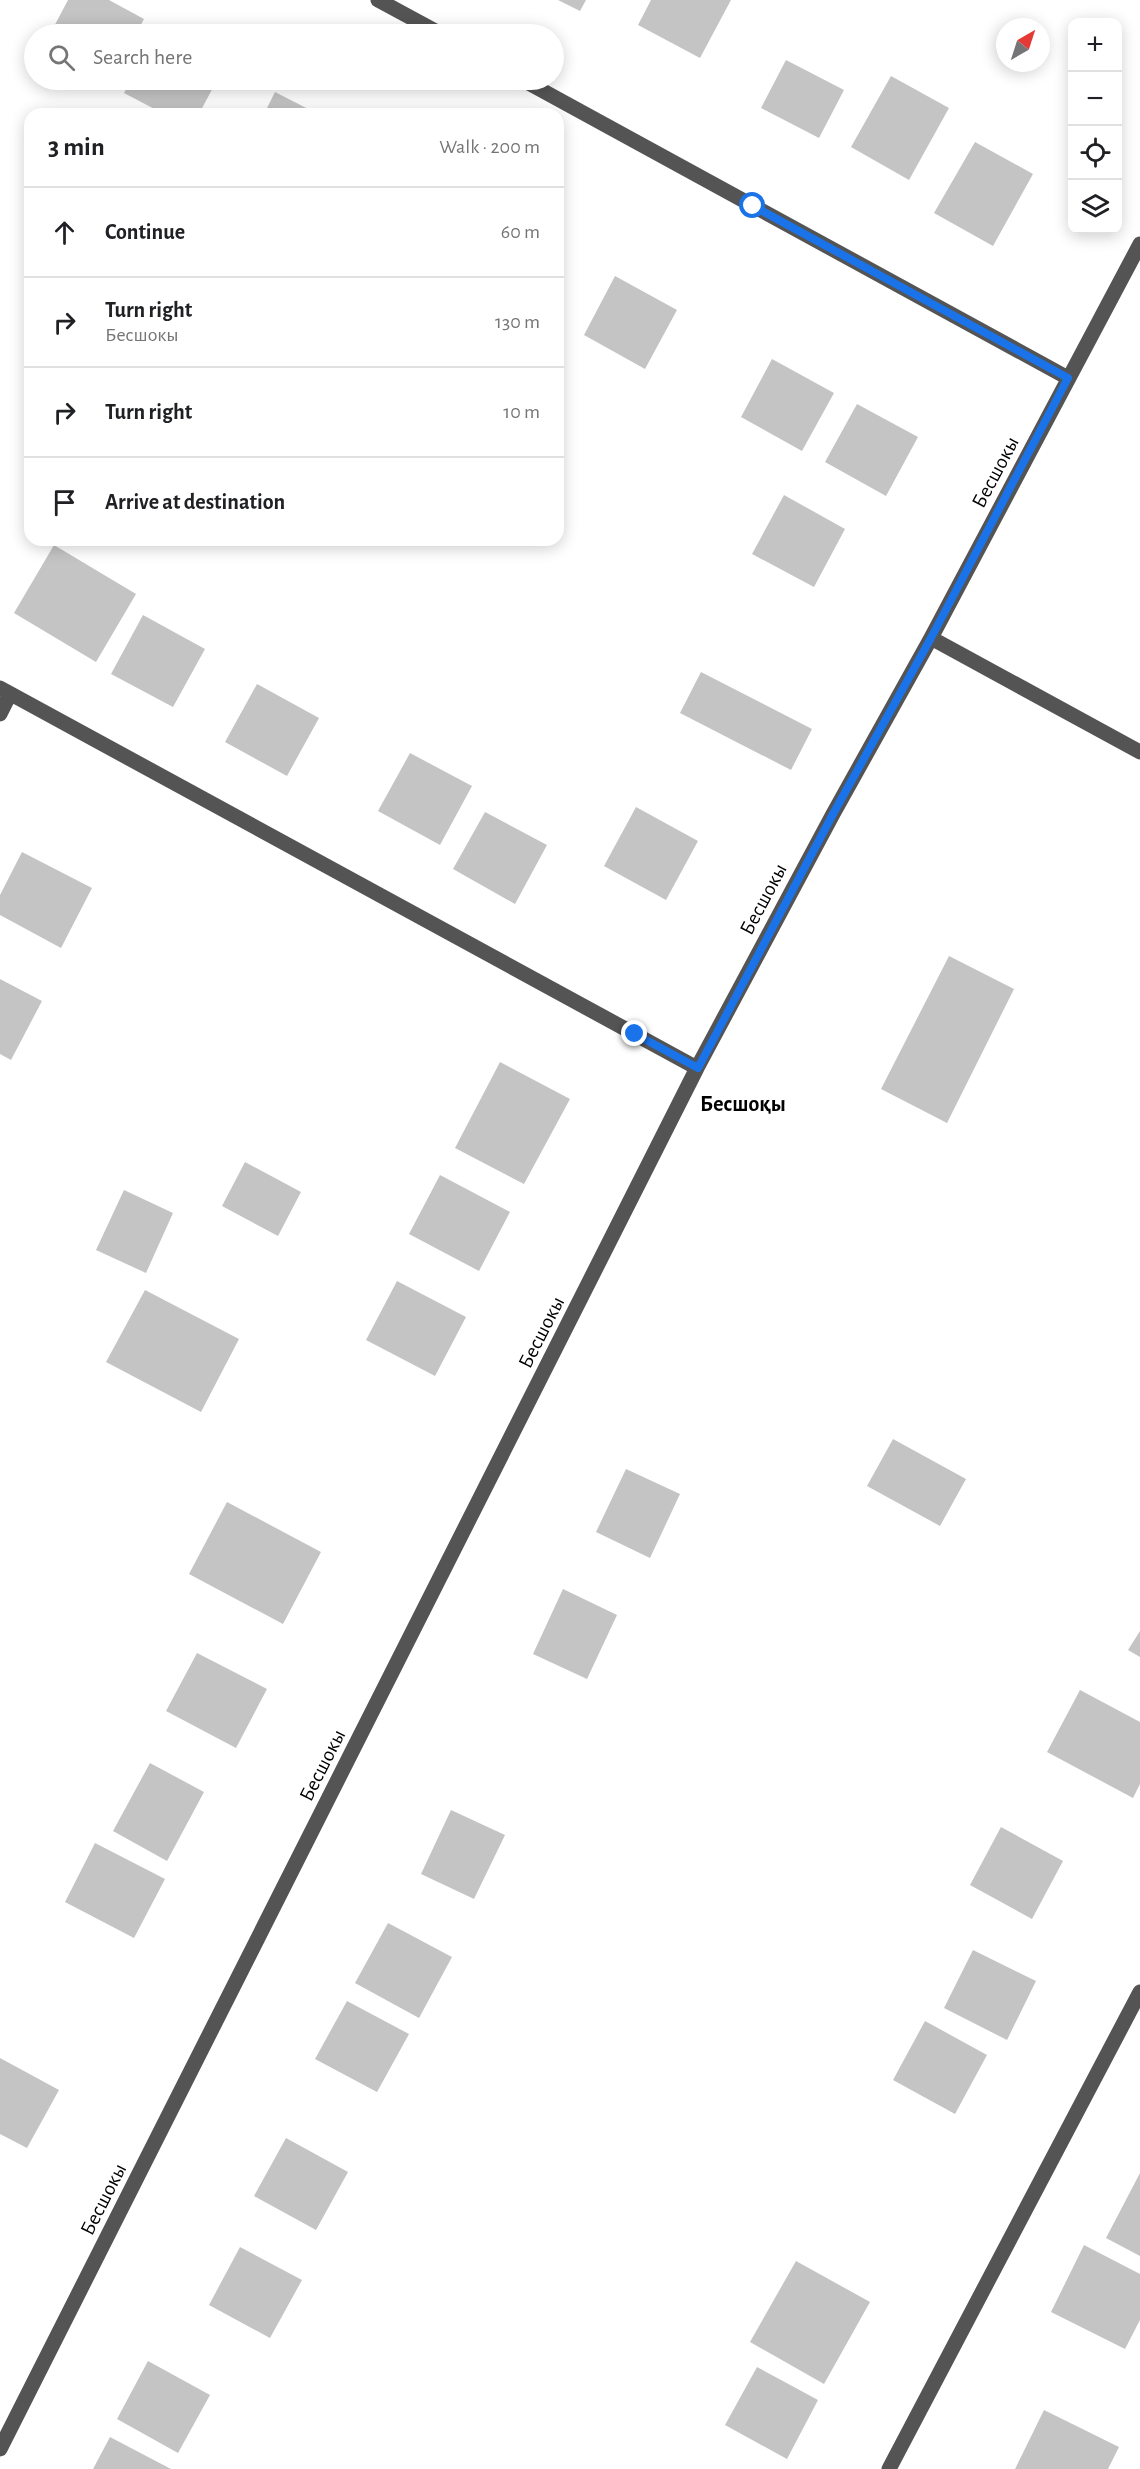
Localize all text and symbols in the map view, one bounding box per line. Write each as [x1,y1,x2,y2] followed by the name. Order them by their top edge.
[996,18,1050,72] north arrow
[1068,18,1122,234] map controls
[1068,18,1122,72] button: +
[24,24,564,90] search box
[45,41,78,74] icon: search
[93,46,192,68] text: Search here
[1068,72,1122,126] button: −
[1068,126,1122,180] button: locate
[48,134,105,160] text: 3 min
[439,137,540,157] text: Walk · 200 m
[1068,180,1122,234] button: layers
[739,192,765,218] route start
[48,216,81,249] icon: ahead
[105,221,185,243] text: Continue
[501,222,540,242] text: 60 m
[105,299,192,321] text: Turn right
[48,306,81,339] icon: right
[495,312,540,332] text: 130 m
[105,325,179,345] text: Бесшокы
[48,396,81,429] icon: right
[105,401,192,423] text: Turn right
[503,402,540,422] text: 10 m
[968,433,1023,511] street label: Бесшокы
[48,486,81,519] icon: arrive
[105,491,285,513] text: Arrive at destination
[736,860,791,938] street label: Бесшокы
[621,1020,647,1046] route end
[700,1093,786,1115] district label: Бесшоқы
[515,1293,568,1371] street label: Бесшокы
[296,1726,349,1804] street label: Бесшокы
[77,2160,130,2238] street label: Бесшокы

